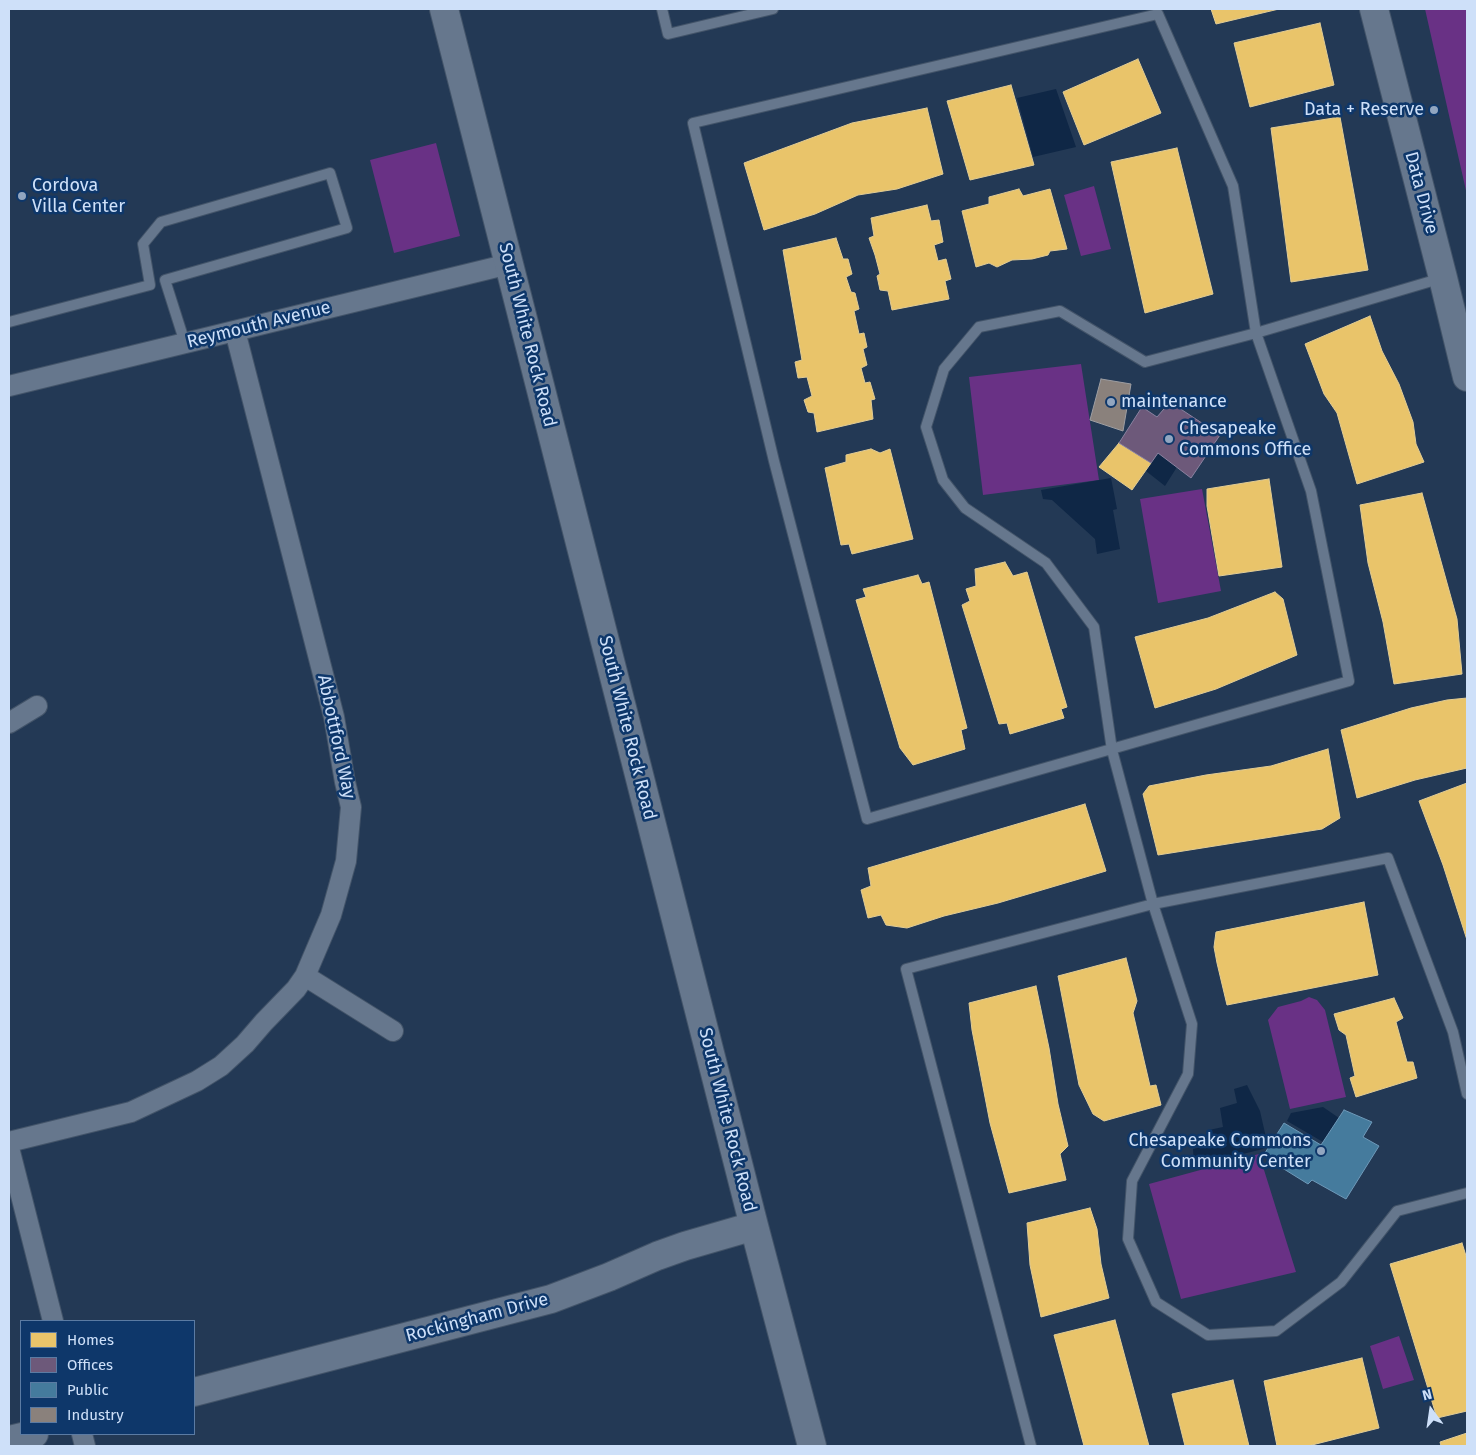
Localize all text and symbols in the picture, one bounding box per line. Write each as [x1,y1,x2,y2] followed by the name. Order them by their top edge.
[1304,99,1424,121] place label: Data + Reserve
[1428,104,1440,116] marker: Data + Reserve
[1400,149,1442,237] street label: Data Drive
[32,175,125,218] place label: Cordova Villa Center
[16,190,28,202] marker: Cordova Villa Center
[494,241,560,429] street label: South White Rock Road
[185,297,333,353] street label: Reymouth Avenue
[1121,391,1227,413] place label: maintenance
[1105,396,1117,408] marker: maintenance
[1179,418,1311,460] place label: Chesapeake Commons Office
[1163,433,1175,445] marker: Chesapeake Commons Office
[594,634,660,822] street label: South White Rock Road
[312,673,360,801] street label: Abbottford Way
[694,1026,760,1214] street label: South White Rock Road
[1128,1130,1311,1172] place label: Chesapeake Commons Community Center
[1315,1145,1327,1157] marker: Chesapeake Commons Community Center
[403,1289,551,1347] street label: Rockingham Drive
[20,1320,195,1435] legend
[67,1331,114,1349] text: Homes
[67,1356,113,1374] text: Offices
[67,1381,109,1399] text: Public
[1406,1385,1456,1435] north arrow
[1421,1386,1434,1404] text: N
[67,1406,124,1424] text: Industry

